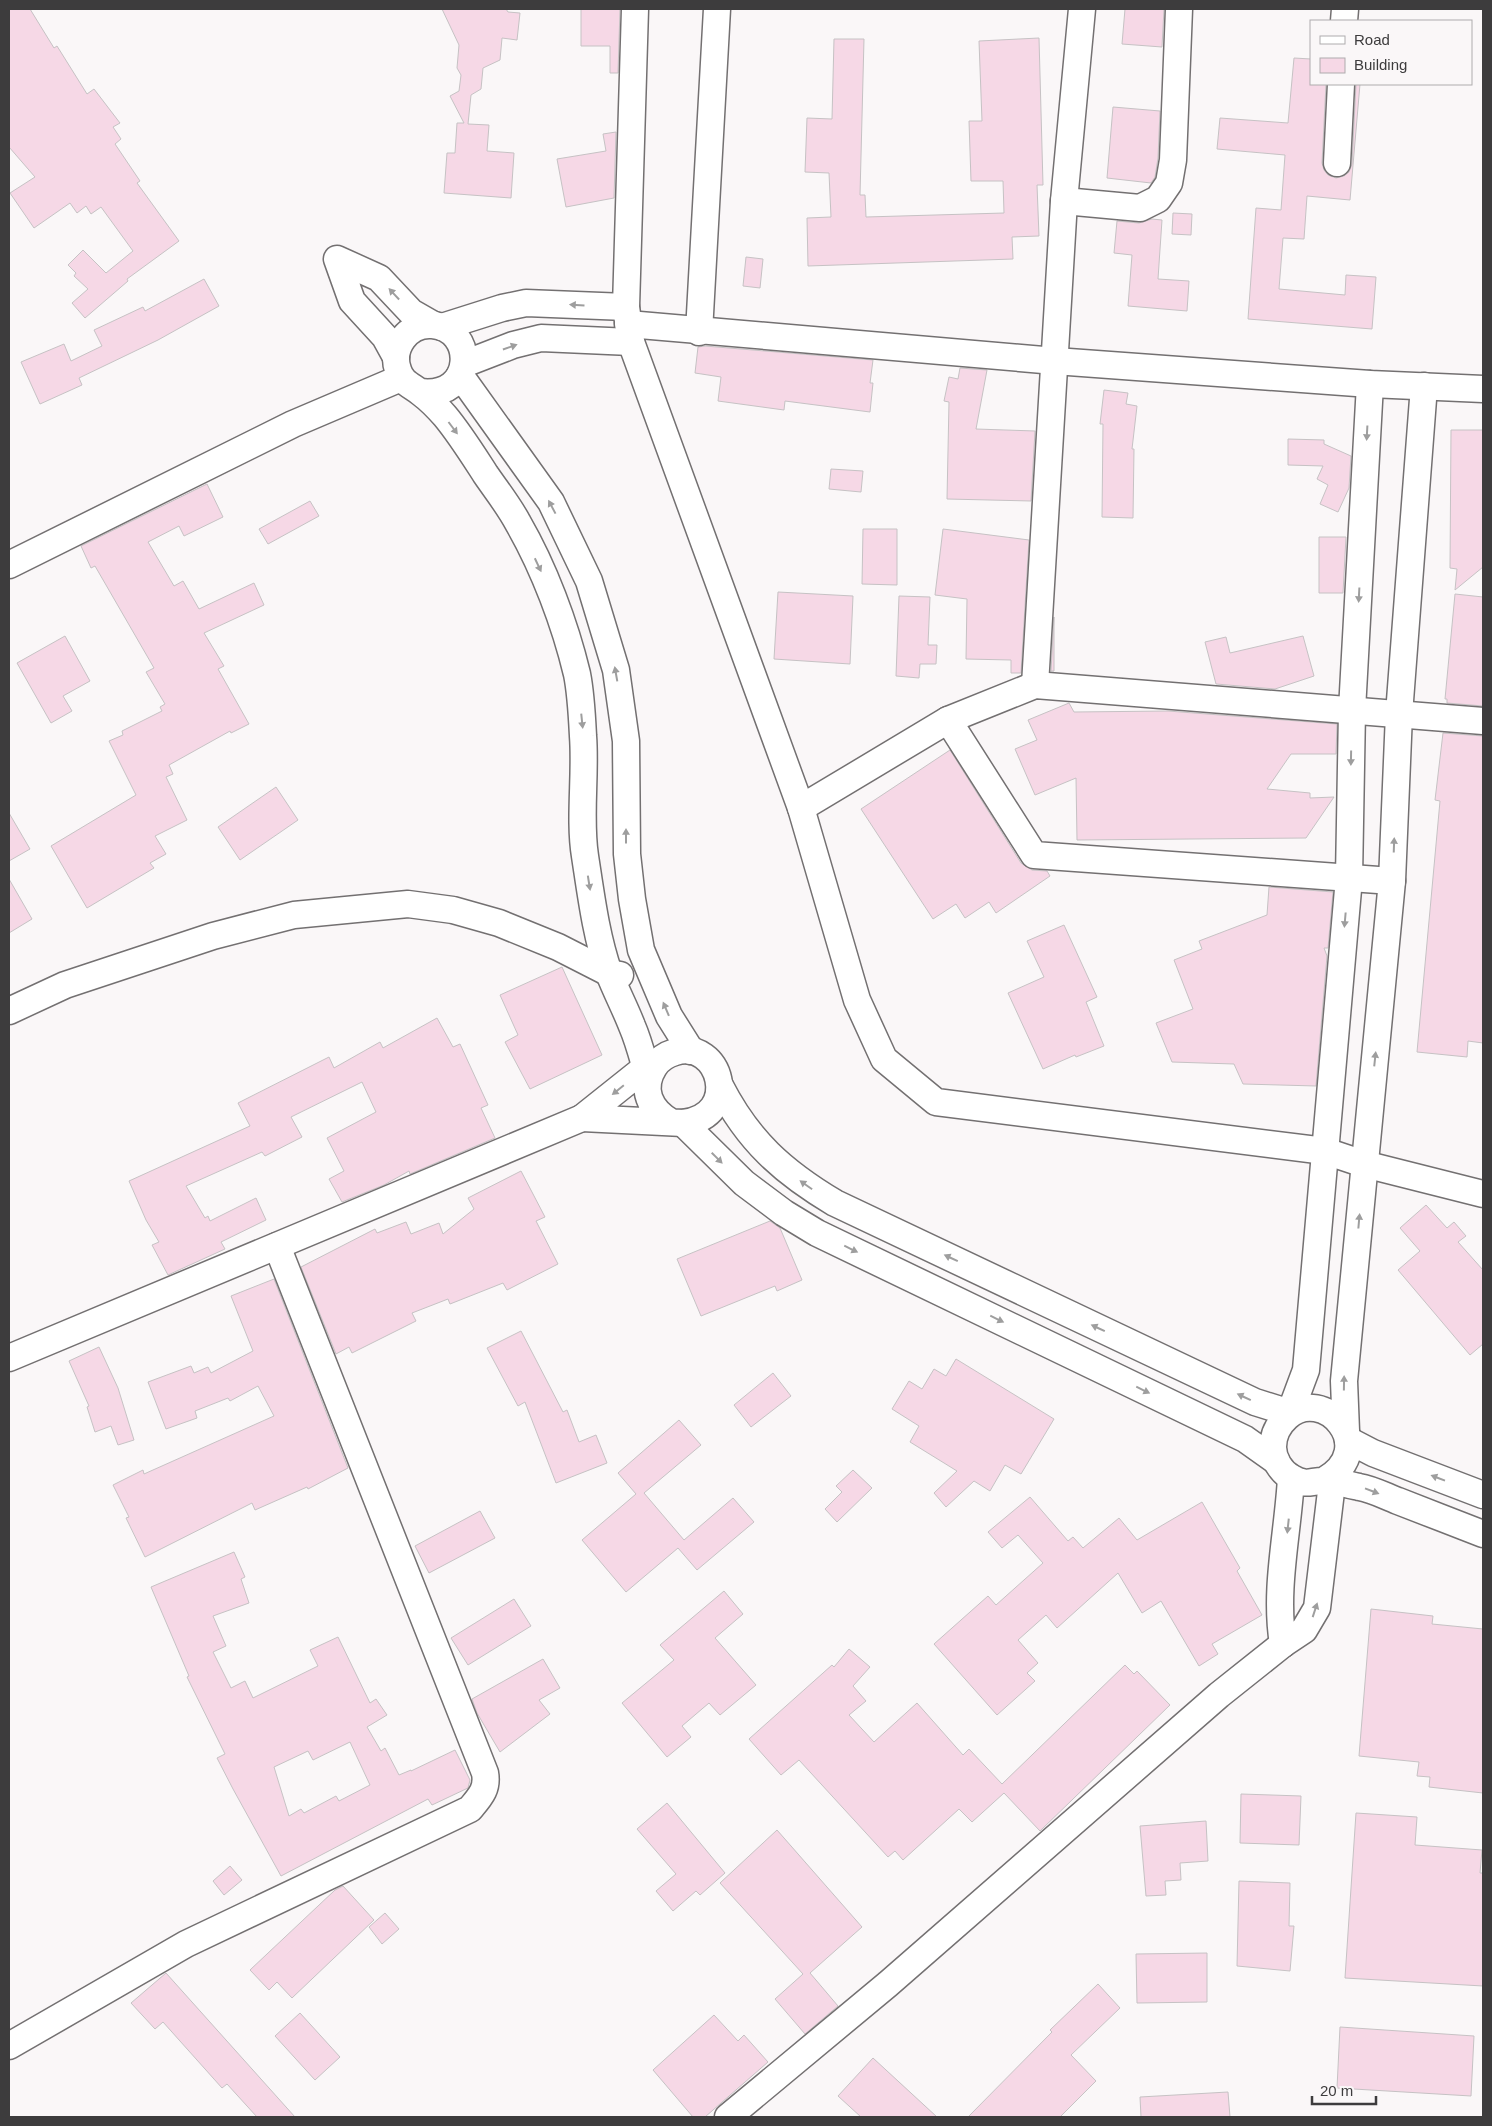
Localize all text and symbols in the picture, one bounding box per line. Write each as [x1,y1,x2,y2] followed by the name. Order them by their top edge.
[1310,20,1472,85] legend
[1354,31,1390,48] text: Road
[1354,56,1407,73] text: Building
[388,289,400,301] one-way arrow
[569,300,585,308] one-way arrow
[502,343,517,350] one-way arrow
[448,421,458,435] one-way arrow
[1363,425,1371,441] one-way arrow
[548,500,557,513] one-way arrow
[534,558,543,573] one-way arrow
[1354,588,1362,604] one-way arrow
[612,666,620,682] one-way arrow
[578,713,586,729] one-way arrow
[1347,750,1355,766] one-way arrow
[622,827,630,843] one-way arrow
[1390,837,1398,853] one-way arrow
[586,875,594,891] one-way arrow
[1341,912,1349,928] one-way arrow
[662,1002,670,1016] one-way arrow
[1371,1051,1379,1067] one-way arrow
[611,1084,624,1095] one-way arrow
[711,1152,723,1164] one-way arrow
[799,1180,813,1190] one-way arrow
[1355,1213,1363,1229] one-way arrow
[843,1245,858,1253] one-way arrow
[944,1254,958,1262] one-way arrow
[990,1316,1004,1324] one-way arrow
[1090,1323,1105,1332] one-way arrow
[1340,1375,1348,1391] one-way arrow
[1136,1386,1151,1394] one-way arrow
[1237,1393,1252,1401] one-way arrow
[1430,1474,1445,1482] one-way arrow
[1365,1487,1380,1495] one-way arrow
[1284,1519,1292,1535] one-way arrow
[1311,1602,1319,1617] one-way arrow
[1312,2074,1376,2106] scale bar
[1320,2082,1353,2099] text: 20 m

